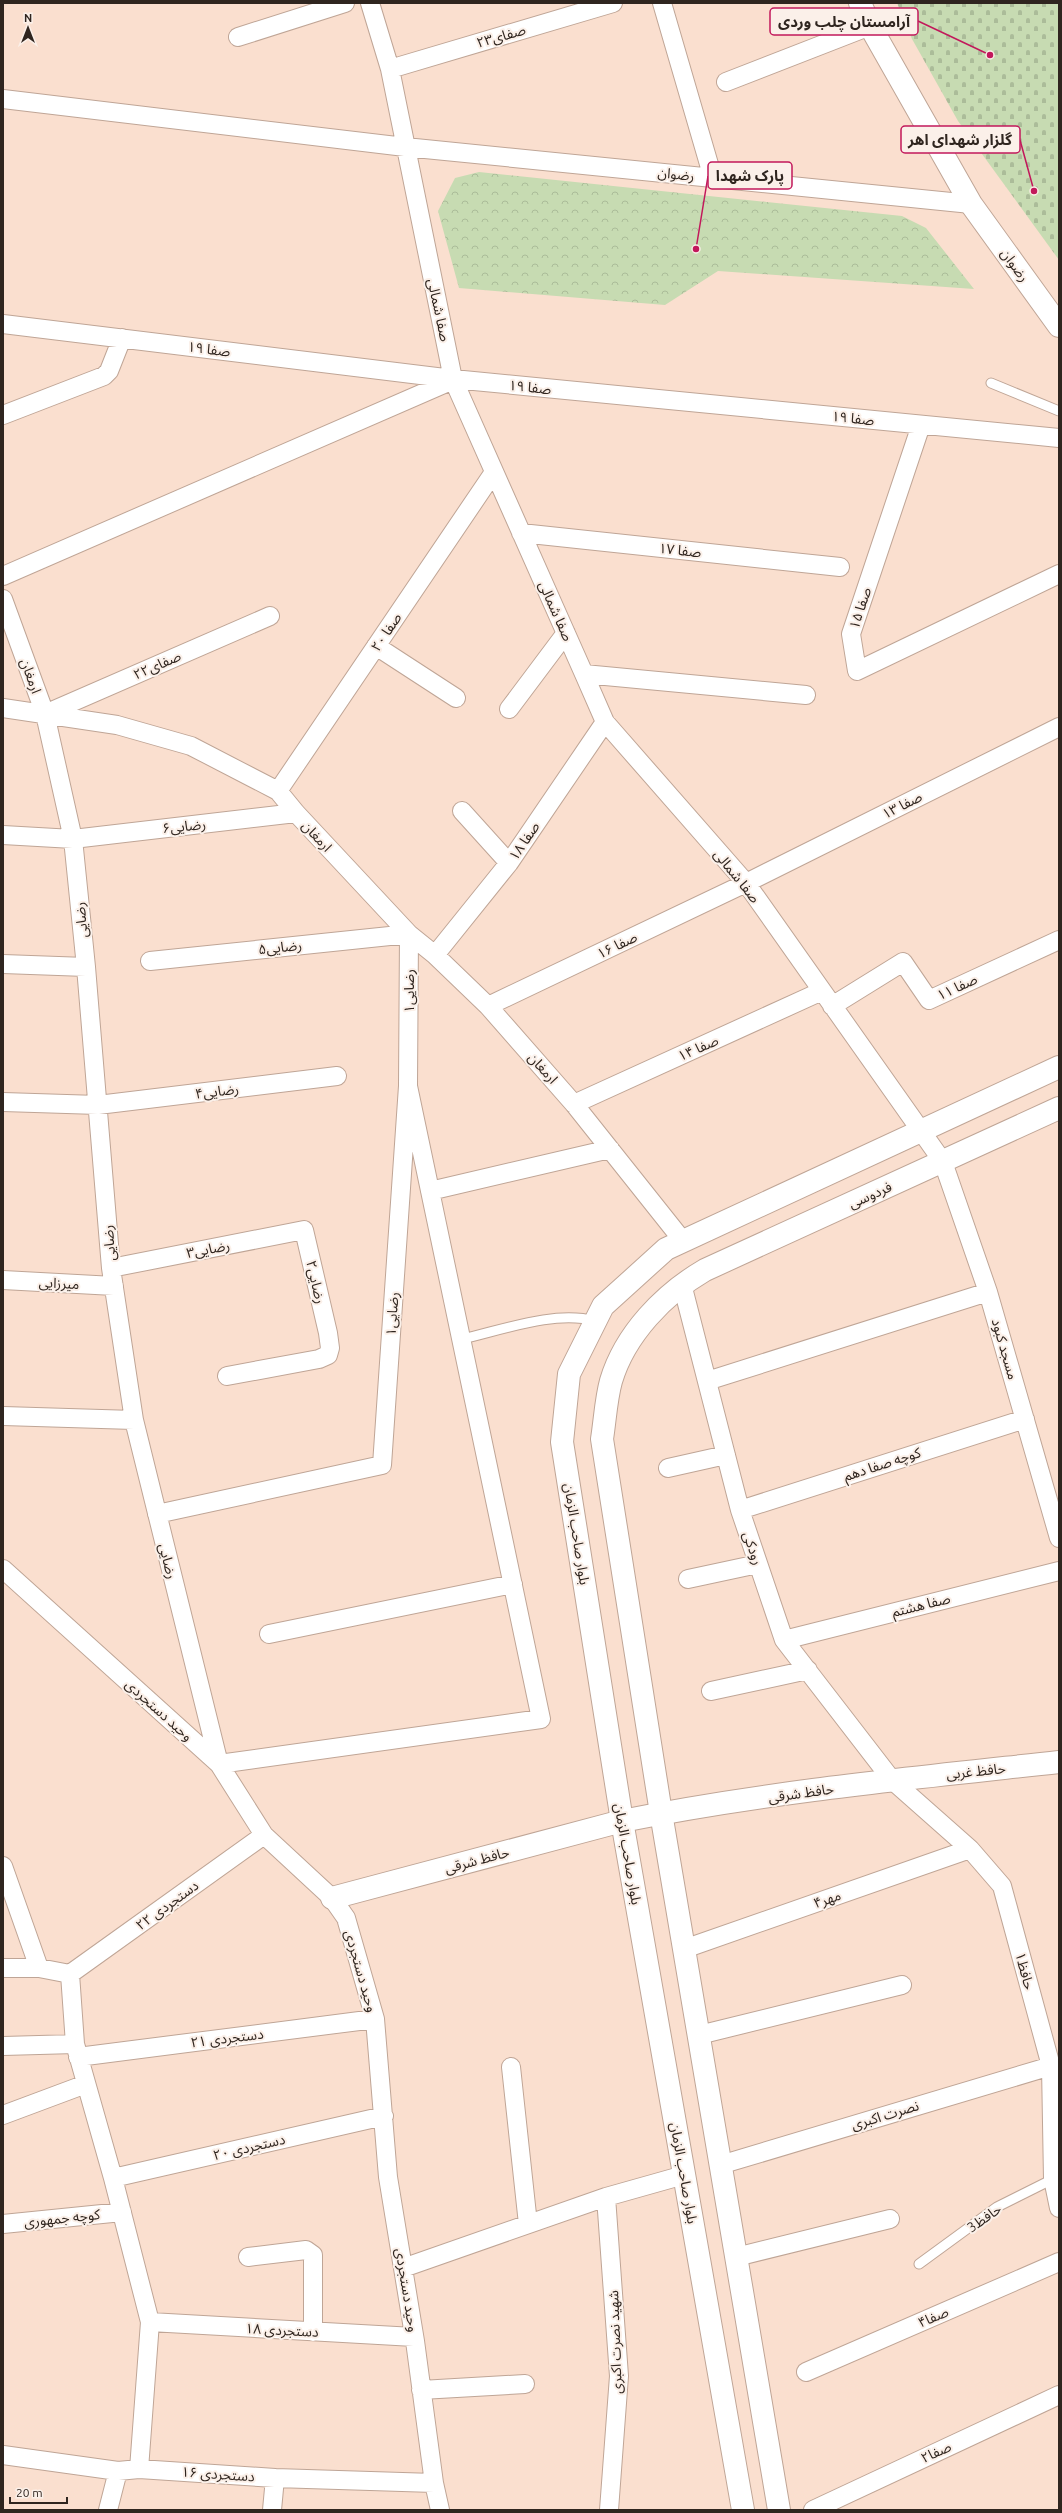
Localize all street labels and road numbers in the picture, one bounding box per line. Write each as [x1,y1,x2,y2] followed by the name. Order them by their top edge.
[475,21,528,52] street label: صفای۲۳
[657,164,695,185] street label: رضوان
[997,245,1032,285] street label: رضوان
[424,277,454,343] street label: صفا شمالی
[187,338,232,360] street label: صفا ۱۹
[508,377,553,397] street label: صفا ۱۹
[831,408,876,428] street label: صفا ۱۹
[658,540,703,560] street label: صفا ۱۷
[535,579,576,644] street label: صفا شمالی
[846,585,874,631] street label: صفا ۱۵
[367,609,405,654] street label: صفا ۲۰
[131,647,184,683] street label: صفای۲۲
[16,656,45,696] street label: ارمغان
[879,788,925,822] street label: صفا ۱۳
[161,816,207,837] street label: رضایی۶
[298,817,335,855] street label: ارمغان
[505,818,543,863] street label: صفا ۱۸
[710,846,764,907] street label: صفا شمالی
[71,901,92,939] street label: رضایی
[594,928,640,962] street label: صفا ۱۶
[257,937,303,958] street label: رضایی۵
[401,969,418,1013] street label: رضایی۱
[934,971,980,1003] street label: صفا ۱۱
[675,1032,721,1064] street label: صفا ۱۴
[524,1049,561,1087] street label: ارمغان
[194,1080,240,1103] street label: رضایی۴
[846,1178,894,1212] street label: فردوسی
[99,1224,120,1262] street label: رضایی
[185,1237,231,1262] street label: رضایی۳
[302,1259,329,1305] street label: رضایی۲
[38,1274,80,1293] street label: میرزایی
[382,1292,403,1337] street label: رضایی۱
[988,1317,1021,1382] street label: مسجد کبود
[841,1444,924,1487] street label: کوچه صفا دهم
[560,1482,593,1586] street label: بلوار صاحب الزمان
[739,1529,766,1567] street label: رودکی
[155,1542,180,1581] street label: رضایی
[890,1590,953,1623] street label: صفا هشتم
[122,1676,196,1745] street label: وحید دستجردی
[945,1760,1007,1783] street label: حافظ غربی
[767,1780,835,1807] street label: حافظ شرقی
[610,1802,645,1906] street label: بلوار صاحب الزمان
[443,1844,511,1877] street label: حافظ شرقی
[133,1877,202,1934] street label: دستجردی ۲۲
[811,1887,843,1912] street label: مهر۴
[341,1928,380,2014] street label: وحید دستجردی
[1012,1950,1038,1992] street label: حافظ۱
[190,2026,265,2051] street label: دستجردی ۲۱
[849,2097,921,2134] street label: نصرت اکبری
[666,2121,701,2225] street label: بلوار صاحب الزمان
[211,2131,287,2164] street label: دستجردی ۲۰
[964,2201,1004,2235] street label: حافظ3
[23,2206,101,2232] street label: کوچه جمهوری
[391,2247,422,2333] street label: وحید دستجردی
[605,2290,626,2394] street label: شهید نصرت اکبری
[915,2303,951,2331] street label: صفا۴
[245,2320,319,2341] street label: دستجردی ۱۸
[918,2438,954,2466] street label: صفا۲
[181,2463,256,2486] street label: دستجردی ۱۶

